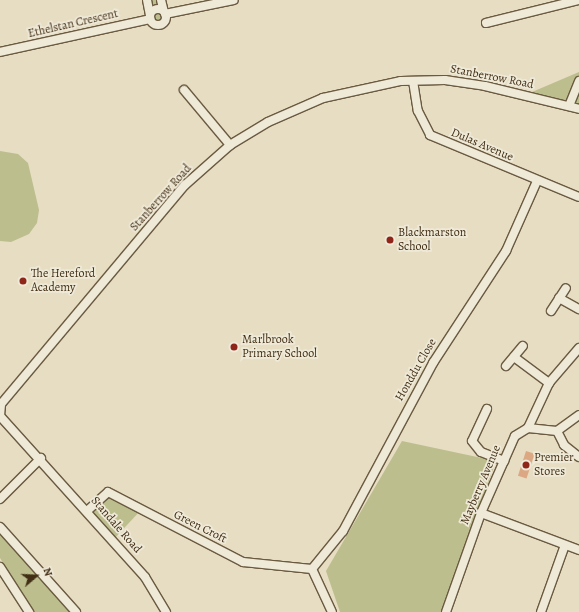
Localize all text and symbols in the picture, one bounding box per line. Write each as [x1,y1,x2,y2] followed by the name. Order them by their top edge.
[27,7,119,41] street label: Ethelstan Crescent
[449,62,535,92] street label: Stanberrow Road
[449,125,515,165] street label: Dulas Avenue
[127,162,195,234] street label: Stanberrow Road
[398,226,466,254] place label: Blackmarston School
[385,235,395,245] marker: Blackmarston School
[31,267,95,295] place label: The Hereford Academy
[18,276,28,286] marker: The Hereford Academy
[242,333,317,361] place label: Marlbrook Primary School
[392,336,440,404] street label: Honddu Close
[229,342,239,352] marker: Marlbrook Primary School
[458,443,504,527] street label: Mayberry Avenue
[534,451,574,479] place label: Premier Stores
[521,460,531,470] marker: Premier Stores
[88,494,144,556] street label: Standale Road
[171,508,229,546] street label: Green Croft
[16,556,56,596] north arrow
[39,566,56,578] text: N

